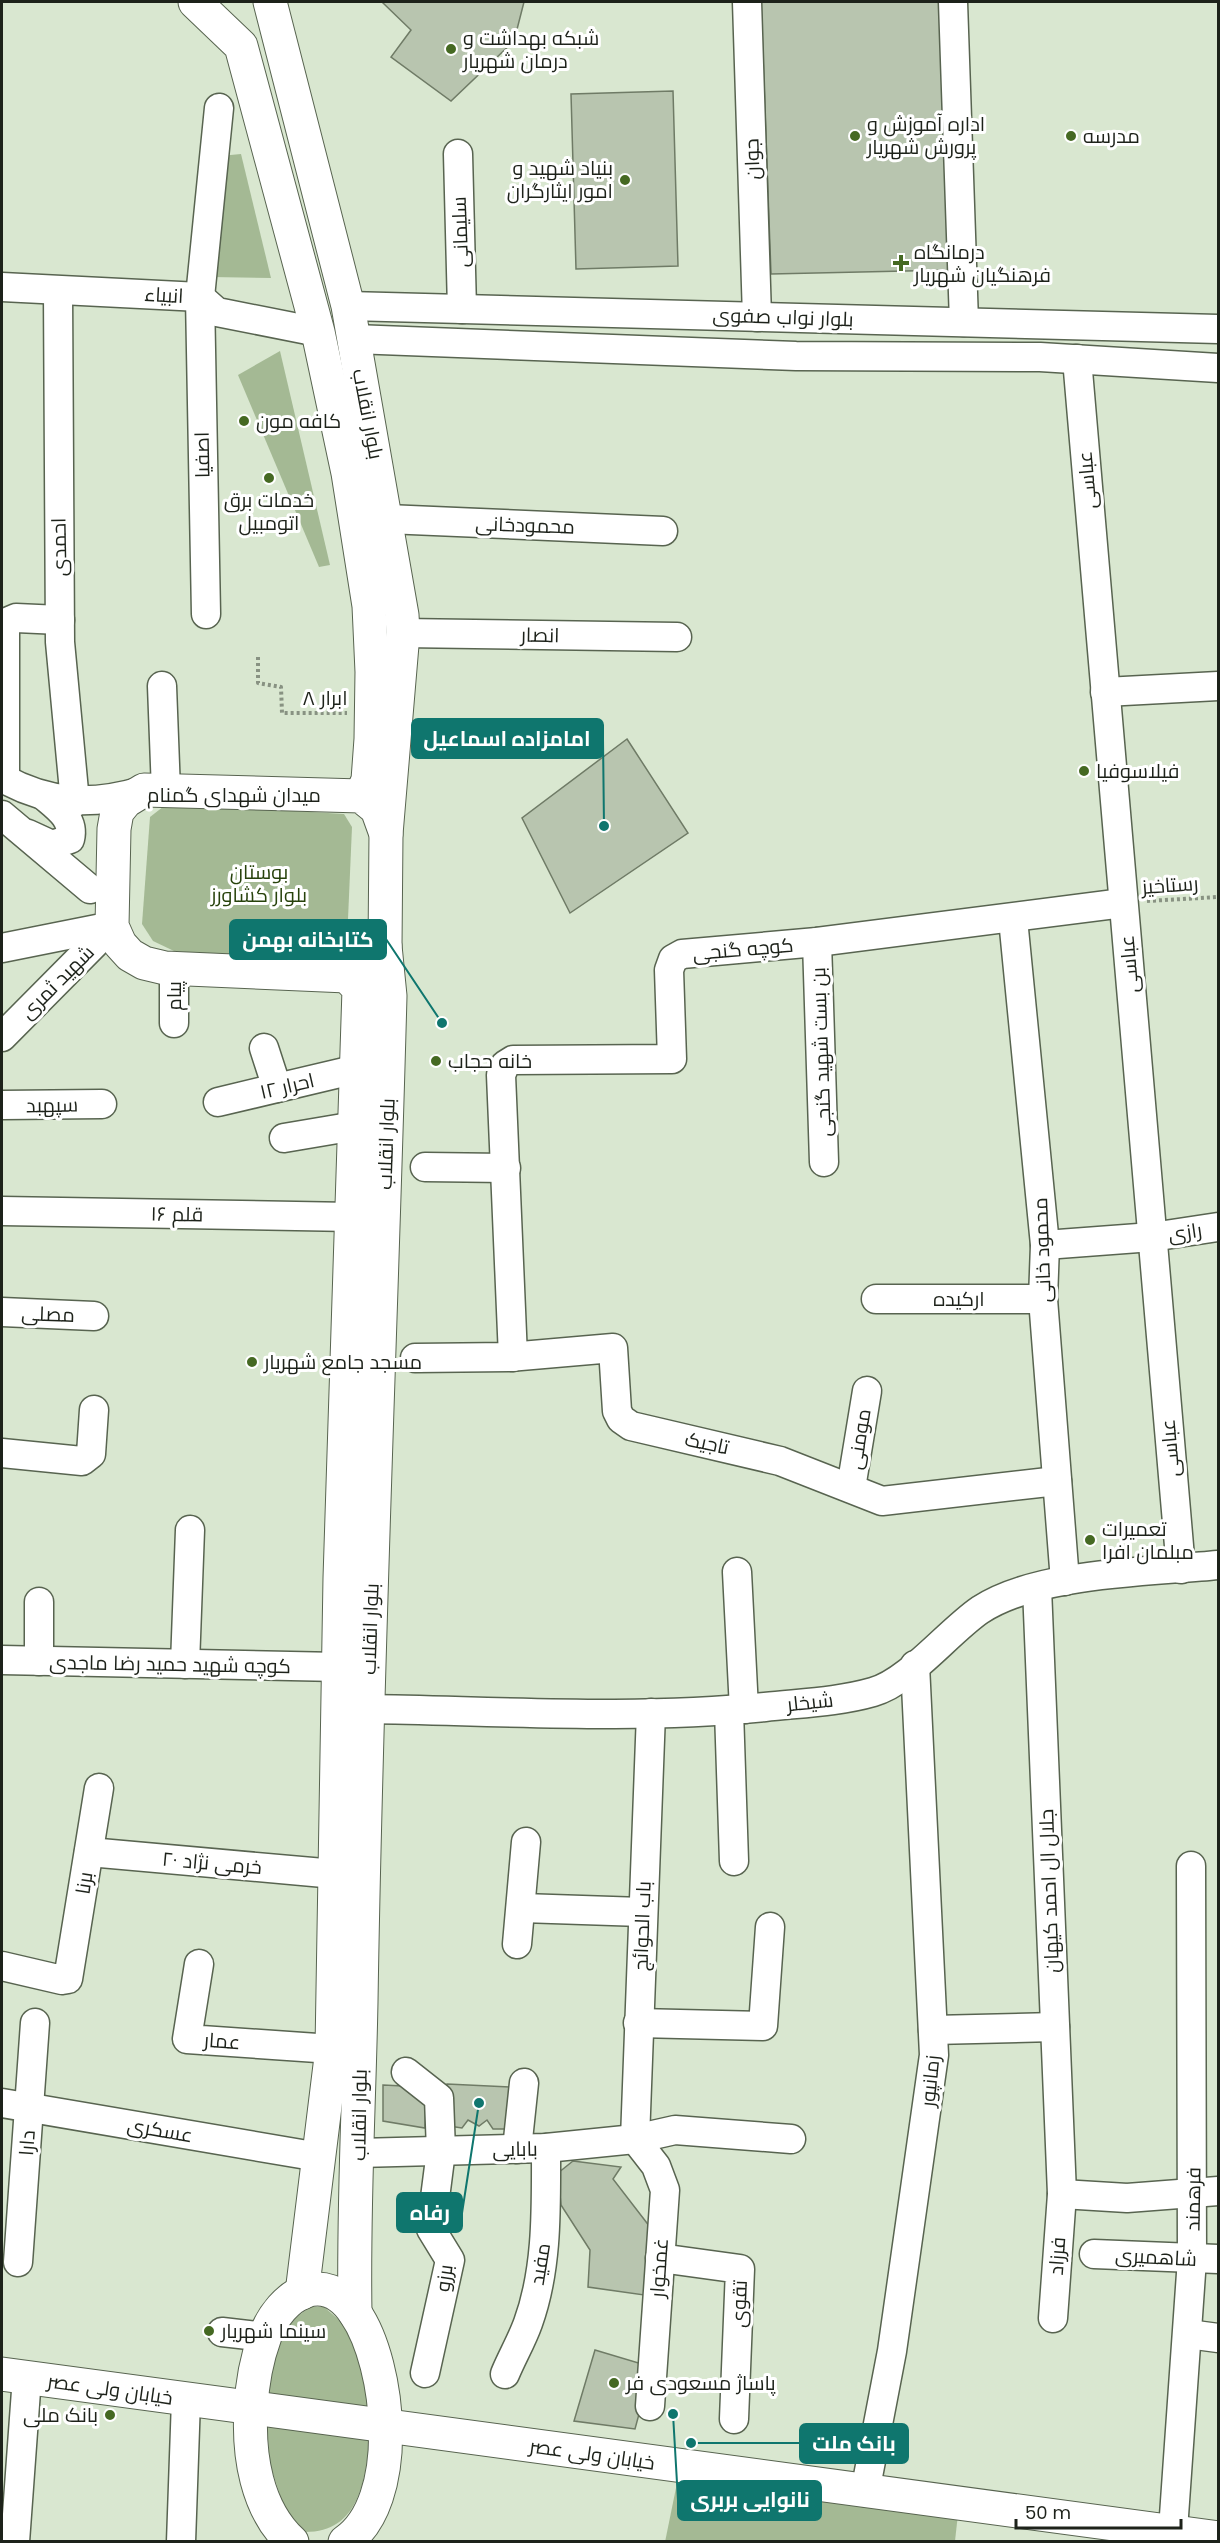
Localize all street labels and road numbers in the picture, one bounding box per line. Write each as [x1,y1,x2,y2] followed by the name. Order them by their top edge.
[737,138,767,180] street label: جوان
[445,196,475,268] street label: سلیمانی
[144,280,184,310] street label: انبیاء
[712,301,854,333] street label: بلوار نواب صفوی
[346,366,390,462] street label: بلوار انقلاب
[188,432,216,478] street label: اصفیا
[1071,450,1103,510] street label: عباسی
[475,509,575,541] street label: محمودخانی
[44,517,74,577] street label: احمدی
[519,621,560,649] street label: انصار
[302,684,348,712] street label: ابرار ۸
[147,781,321,809] street label: میدان شهدای گمنام
[1140,869,1199,901] street label: رستاخیز
[691,931,795,967] street label: کوچه گنجی
[1113,934,1145,994] street label: عباسی
[14,939,100,1025] street label: شهید ثمری
[804,967,838,1137] street label: بن بست شهید گنجی
[160,981,188,1011] street label: پیام
[257,1066,317,1106] street label: احرار ۱۲
[26,1091,78,1119] street label: سپهبد
[370,1098,402,1190] street label: بلوار انقلاب
[1026,1197,1058,1303] street label: محمود خانی
[150,1200,204,1228] street label: قلم ۱۶
[1166,1216,1204,1248] street label: رازی
[933,1285,985,1313] street label: ارکیده
[21,1299,75,1329] street label: مصلی
[840,1407,878,1471] street label: مومنی
[1154,1418,1186,1478] street label: عباسی
[682,1425,732,1461] street label: تاجیک
[354,1583,386,1675] street label: بلوار انقلاب
[49,1648,291,1680] street label: کوچه شهید حمید رضا ماجدی
[784,1686,835,1718] street label: شیخلر
[1032,1809,1066,1973] street label: جلال ال احمد کیهان
[161,1845,263,1881] street label: خرمی نژاد ۲۰
[68,1870,100,1896] street label: برنا
[626,1880,658,1972] street label: باب الحوائج
[202,2026,241,2056] street label: عمار
[913,2054,947,2109] street label: زمانپور
[344,2069,374,2161] street label: بلوار انقلاب
[125,2110,195,2150] street label: عسکری
[12,2129,42,2157] street label: دارا
[492,2135,538,2163] street label: بابایی
[1178,2167,1208,2231] street label: فرهمند
[1042,2236,1072,2276] street label: فرزاد
[643,2237,675,2300] street label: غمخوار
[523,2241,557,2287] street label: مفید
[1114,2241,1198,2273] street label: شاهمیری
[428,2262,460,2294] street label: برزو
[724,2279,754,2328] street label: تقوی
[44,2366,175,2412] street label: خیابان ولی عصر
[526,2431,657,2477] street label: خیابان ولی عصر

